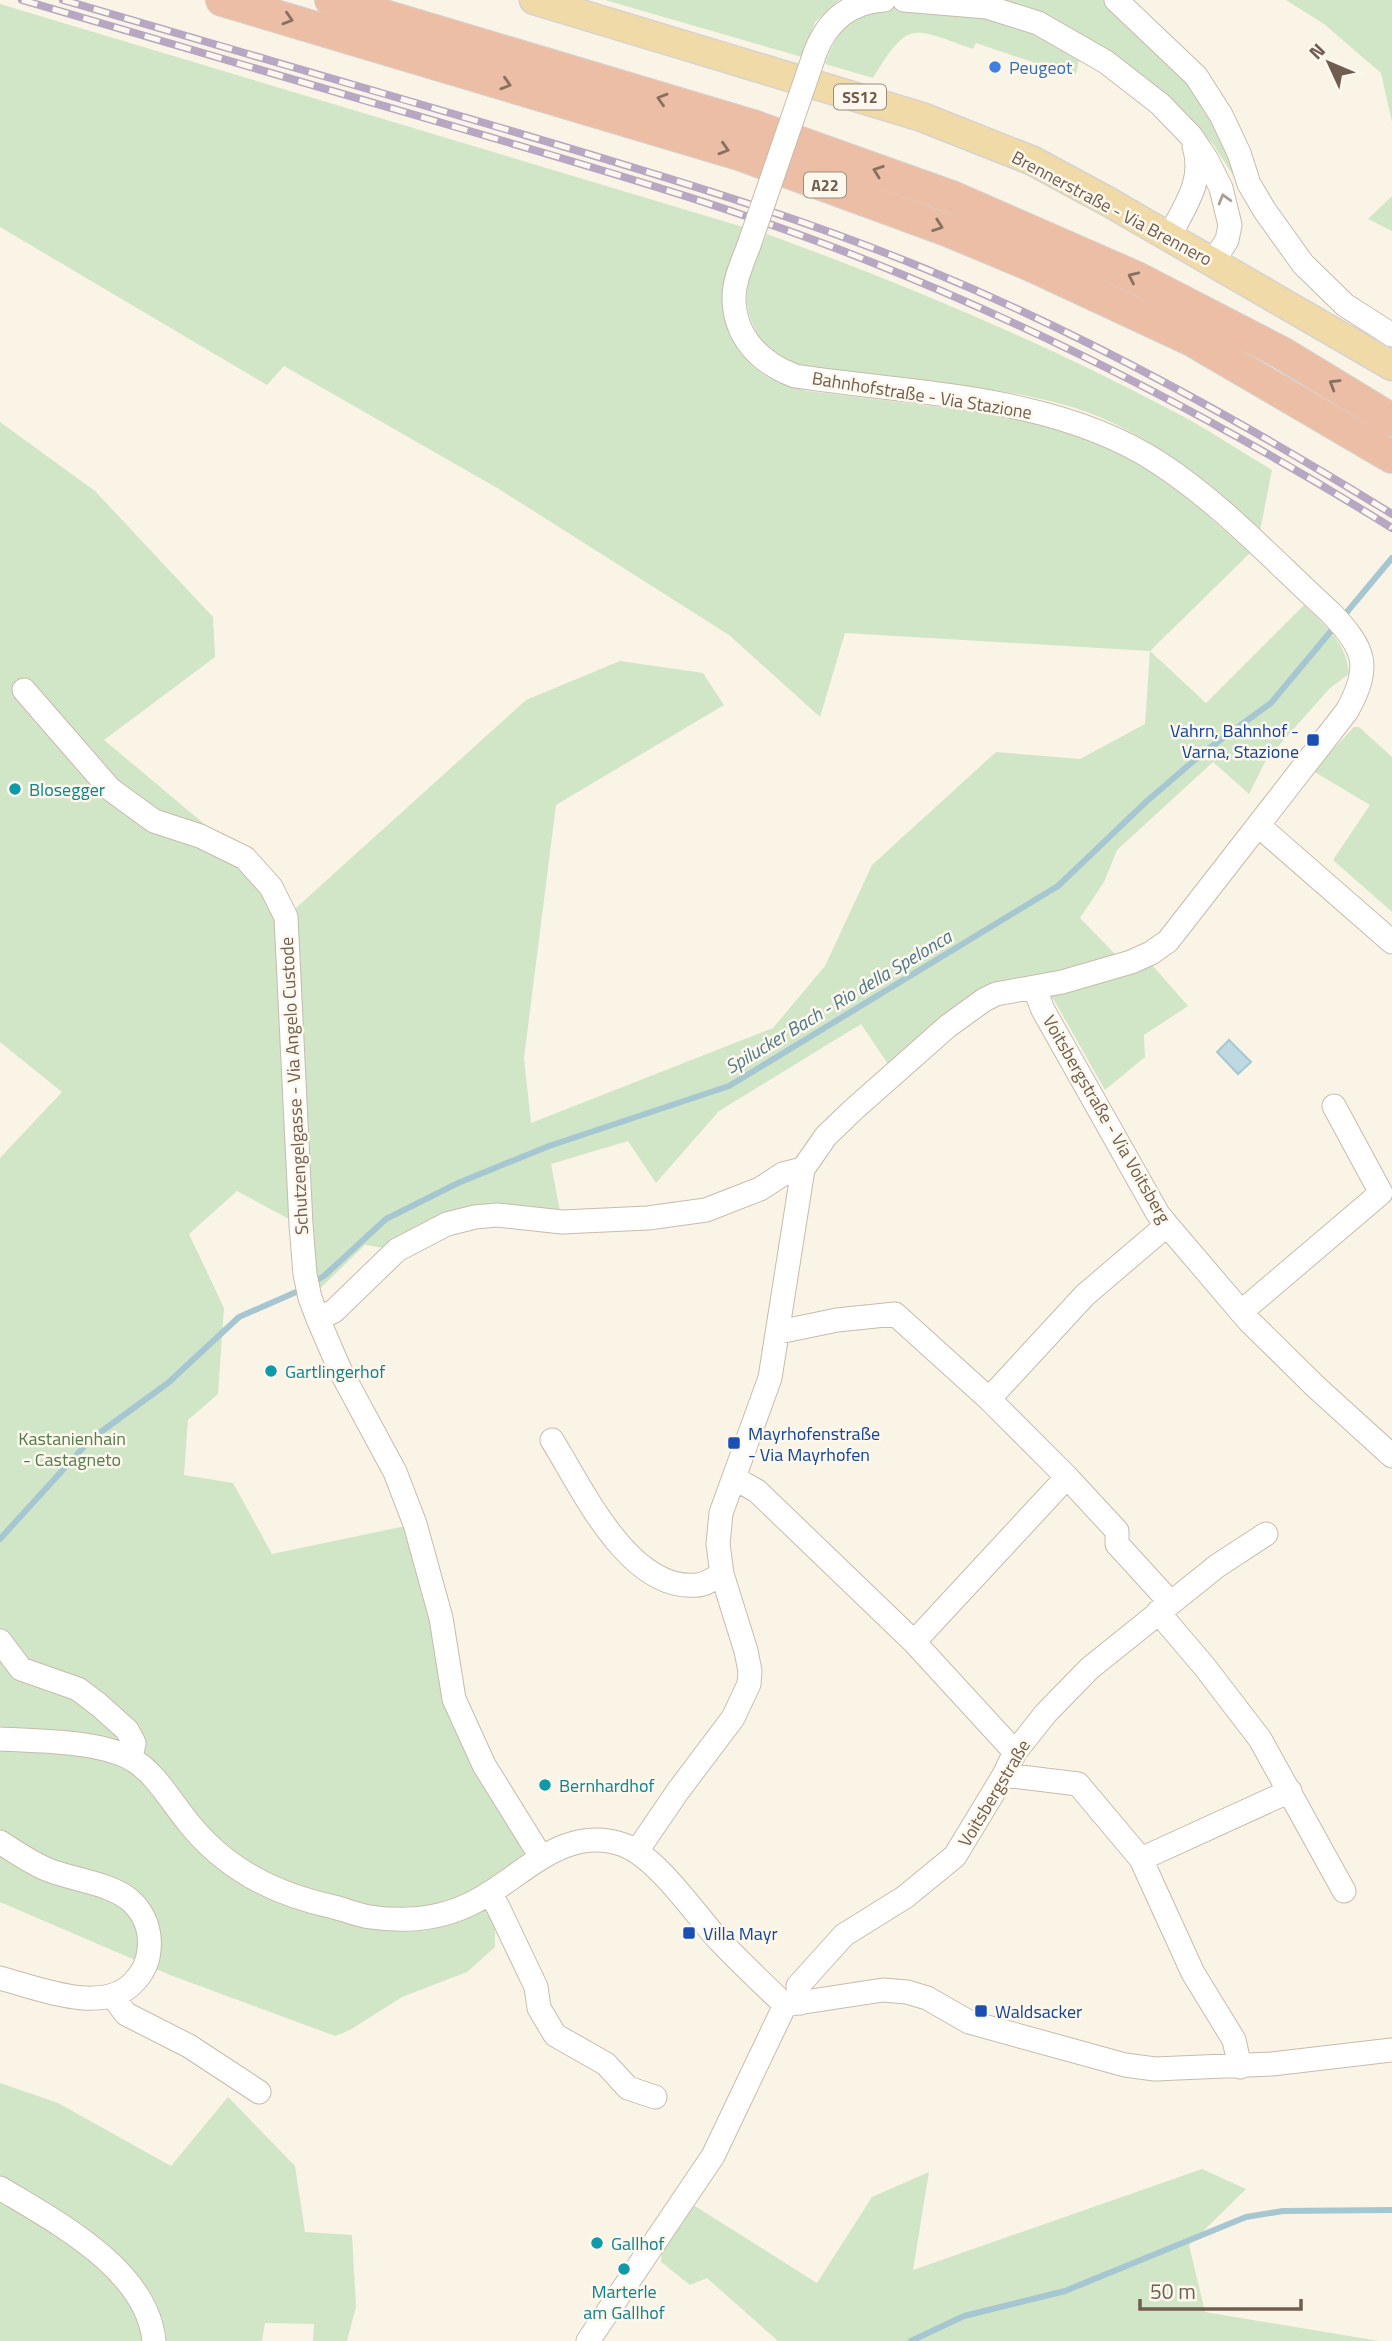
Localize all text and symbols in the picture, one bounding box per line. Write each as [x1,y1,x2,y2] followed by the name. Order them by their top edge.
[282,11,294,26] one-way arrow
[1294,28,1364,98] north arrow
[1301,36,1331,66] text: N
[1009,54,1073,81] place label: Peugeot
[987,59,1003,75] marker: Peugeot
[500,76,512,91] one-way arrow
[834,85,886,110] road number: SS12
[657,92,669,107] one-way arrow
[718,141,730,156] one-way arrow
[1007,144,1217,272] street label: Brennerstraße - Via Brennero
[873,165,885,179] one-way arrow
[804,172,846,197] road number: A22
[1218,193,1232,205] one-way arrow
[931,218,943,232] one-way arrow
[1128,271,1140,285] one-way arrow
[810,364,1034,426] street label: Bahnhofstraße - Via Stazione
[1328,380,1341,393] one-way arrow
[1170,717,1299,765] place label: Vahrn, Bahnhof - Varna, Stazione
[1305,732,1321,748] marker: Vahrn, Bahnhof - Varna, Stazione
[29,776,105,803] place label: Blosegger
[7,781,23,797] marker: Blosegger
[719,921,958,1080] water label: Spilucker Bach - Rio della Spelonca
[273,936,315,1236] street label: Schutzengelgasse - Via Angelo Custode
[1036,1010,1178,1228] street label: Voitsbergstraße - Via Voitsberg
[285,1358,385,1385] place label: Gartlingerhof
[263,1363,279,1379] marker: Gartlingerhof
[748,1420,880,1468] place label: Mayrhofenstraße - Via Mayrhofen
[18,1425,126,1473] park label: Kastanienhain - Castagneto
[726,1435,742,1451] marker: Mayrhofenstraße - Via Mayrhofen
[951,1734,1037,1852] street label: Voitsbergstraße
[559,1772,654,1799] place label: Bernhardhof
[537,1777,553,1793] marker: Bernhardhof
[703,1920,778,1947] place label: Villa Mayr
[681,1925,697,1941] marker: Villa Mayr
[995,1998,1082,2025] place label: Waldsacker
[973,2003,989,2019] marker: Waldsacker
[611,2230,665,2257] place label: Gallhof
[589,2235,605,2251] marker: Gallhof
[616,2261,632,2277] marker: Marterle am Gallhof
[1140,2268,1301,2312] scale bar
[1150,2275,1196,2307] text: 50 m
[583,2278,665,2326] place label: Marterle am Gallhof

